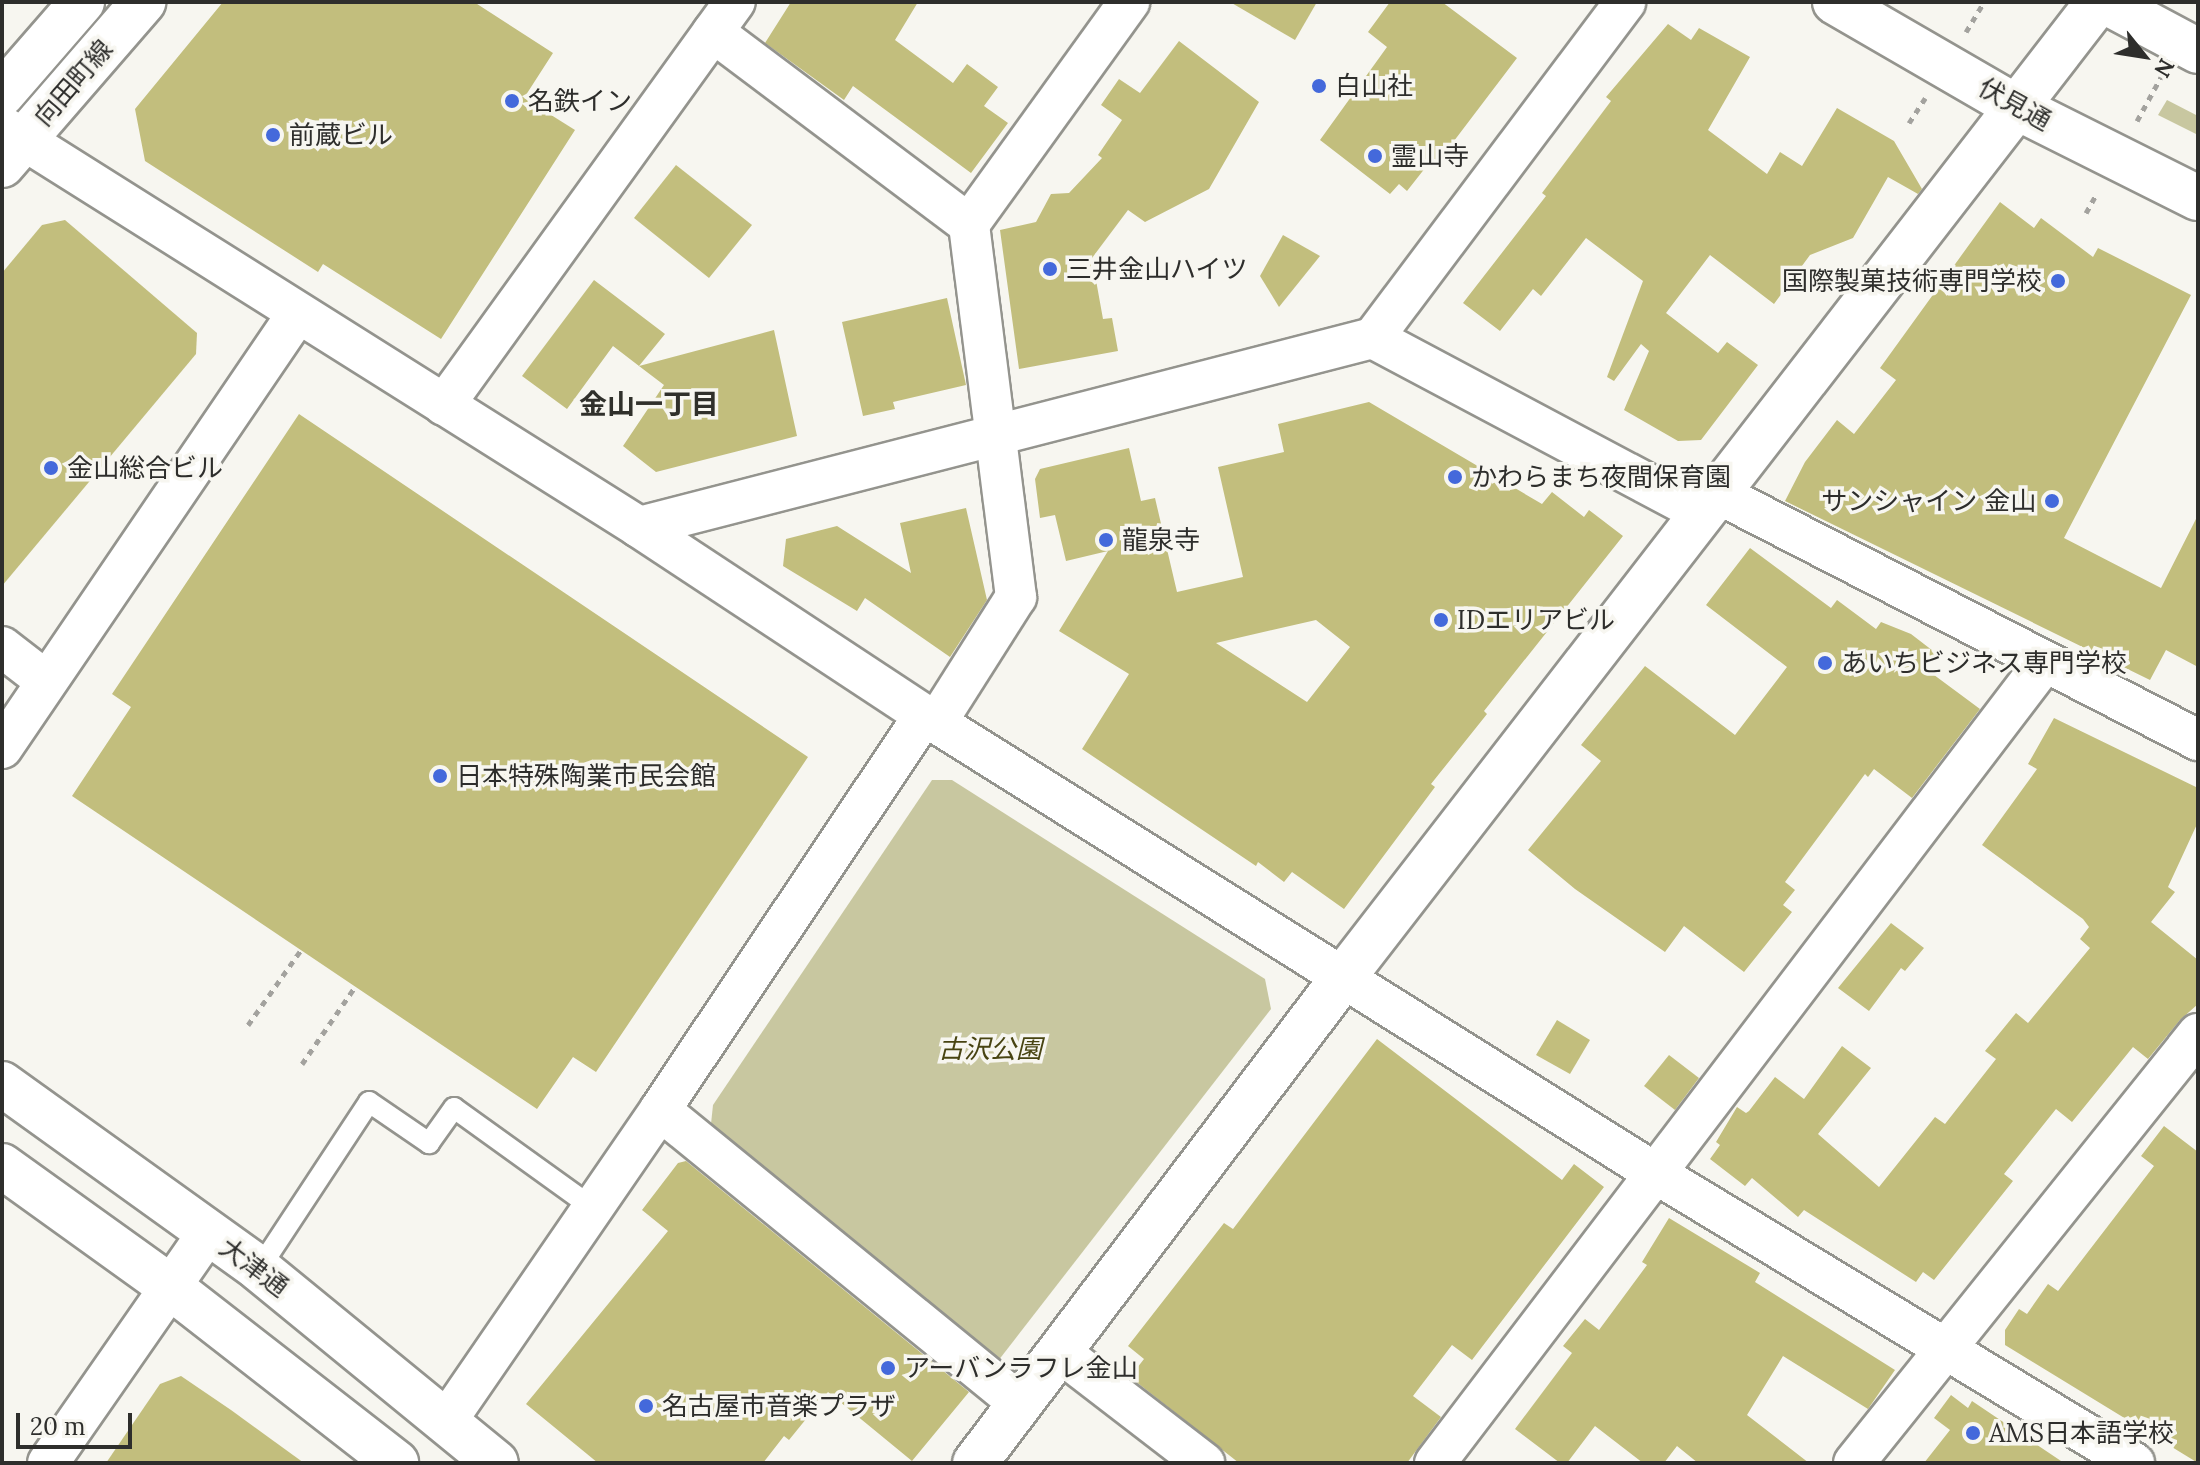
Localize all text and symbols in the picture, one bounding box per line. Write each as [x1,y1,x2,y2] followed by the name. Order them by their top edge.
[2104,16,2184,96] north arrow
[27,34,119,132] street label: 向田町線
[2148,54,2181,82] text: N
[1335,70,1413,102] place label: 白山社
[1973,71,2057,137] street label: 伏見通
[1310,77,1328,95] marker: 白山社
[528,85,632,117] place label: 名鉄イン
[503,92,521,110] marker: 名鉄イン
[289,119,393,151] place label: 前蔵ビル
[264,126,282,144] marker: 前蔵ビル
[1391,140,1469,172] place label: 霊山寺
[1366,147,1384,165] marker: 霊山寺
[1066,253,1248,285] place label: 三井金山ハイツ
[1041,260,1059,278] marker: 三井金山ハイツ
[1782,265,2042,297] place label: 国際製菓技術専門学校
[2049,272,2067,290] marker: 国際製菓技術専門学校
[579,387,719,421] district label: 金山一丁目
[67,452,223,484] place label: 金山総合ビル
[42,459,60,477] marker: 金山総合ビル
[1471,461,1731,493] place label: かわらまち夜間保育園
[1446,468,1464,486] marker: かわらまち夜間保育園
[1821,485,2036,517] place label: サンシャイン 金山
[2043,492,2061,510] marker: サンシャイン 金山
[1122,524,1200,556] place label: 龍泉寺
[1097,531,1115,549] marker: 龍泉寺
[1457,604,1615,636] place label: IDエリアビル
[1432,611,1450,629] marker: IDエリアビル
[1841,647,2127,679] place label: あいちビジネス専門学校
[1816,654,1834,672] marker: あいちビジネス専門学校
[456,760,716,792] place label: 日本特殊陶業市民会館
[431,767,449,785] marker: 日本特殊陶業市民会館
[938,1033,1042,1065] park label: 古沢公園
[213,1231,295,1303] street label: 大津通
[904,1352,1136,1384] place label: アーバンラフレ金山
[879,1359,897,1377] marker: アーバンラフレ金山
[662,1390,896,1422] place label: 名古屋市音楽プラザ
[20,1397,136,1447] scale bar
[637,1397,655,1415] marker: 名古屋市音楽プラザ
[30,1411,86,1442] text: 20 m
[1989,1417,2174,1449] place label: AMS日本語学校
[1964,1424,1982,1442] marker: AMS日本語学校

